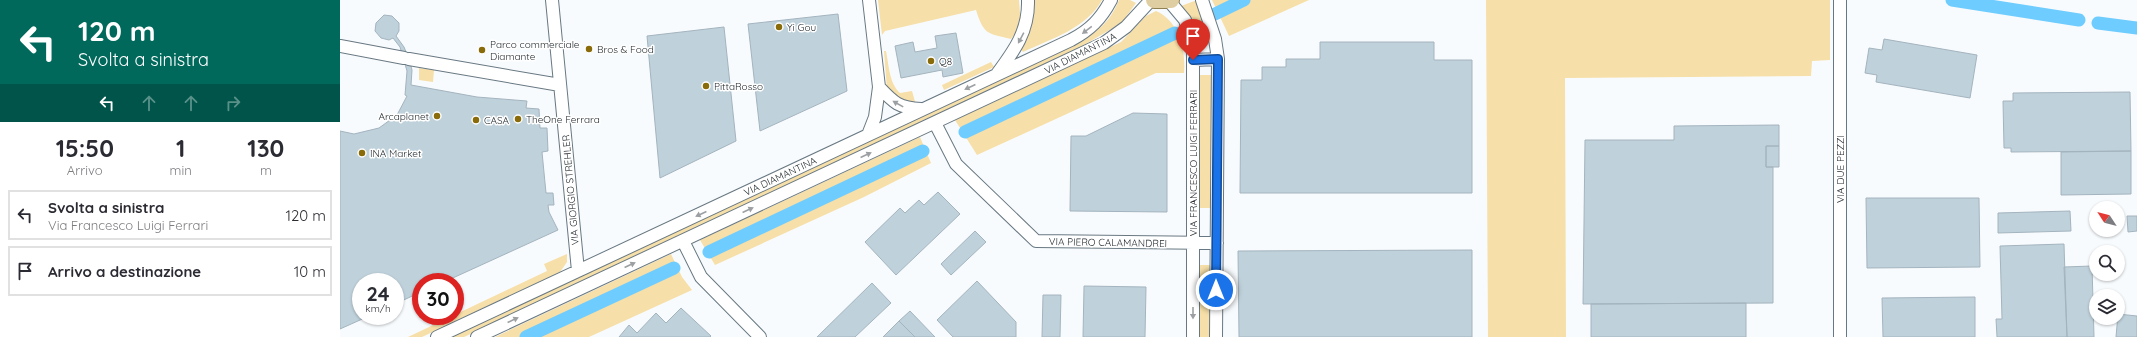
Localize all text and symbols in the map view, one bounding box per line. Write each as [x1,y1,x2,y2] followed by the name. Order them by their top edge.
[78,13,156,48] text: 120 m
[12,16,64,68] icon: left
[1176,19,1210,60] pin
[787,21,816,34] place label: Yi Gou
[774,22,784,32] marker: Yi Gou
[1182,25,1204,47] icon: arrive
[1082,26,1092,34] one-way arrow
[1042,30,1119,77] street label: VIA DIAMANTINA
[1018,32,1024,44] one-way arrow
[490,38,580,63] place label: Parco commerciale Diamante
[597,43,654,56] place label: Bros & Food
[584,44,594,54] marker: Bros & Food
[477,45,487,55] marker: Parco commerciale Diamante
[78,48,209,71] text: Svolta a sinistra
[939,55,952,68] place label: Q8
[926,56,936,66] marker: Q8
[714,80,763,93] place label: PittaRosso
[701,81,711,91] marker: PittaRosso
[965,84,976,90] one-way arrow
[1187,90,1200,236] street label: VIA FRANCESCO LUIGI FERRARI
[96,92,118,114] icon: left
[138,92,160,114] icon: ahead
[180,92,202,114] icon: ahead
[222,92,244,114] icon: right
[892,101,904,107] one-way arrow
[378,110,430,123] place label: Arcaplanet
[432,111,442,121] marker: Arcaplanet
[526,113,600,126] place label: TheOne Ferrara
[484,114,510,127] place label: CASA
[513,114,523,124] marker: TheOne Ferrara
[471,115,481,125] marker: CASA
[56,133,114,163] text: 15:50
[176,133,185,163] text: 1
[247,133,284,163] text: 130
[559,134,582,246] street label: VIA GIORGIO STREHLER
[1834,135,1847,203] street label: VIA DUE PEZZI
[370,147,422,160] place label: INA Market
[357,148,367,158] marker: INA Market
[860,152,872,158] one-way arrow
[742,154,819,199] street label: VIA DIAMANTINA
[67,162,103,178] text: Arrivo
[170,162,192,178] text: min
[260,162,272,178] text: m
[48,198,164,217] text: Svolta a sinistra
[2089,201,2125,237] north arrow
[2089,201,2125,325] map controls
[14,204,36,226] icon: left
[285,206,326,225] text: 120 m
[743,207,754,213] one-way arrow
[695,211,706,217] one-way arrow
[48,217,208,233] text: Via Francesco Luigi Ferrari
[1049,235,1167,250] street label: VIA PIERO CALAMANDREI
[2089,245,2125,281] button: search
[14,260,36,282] icon: arrive
[48,262,201,281] text: Arrivo a destinazione
[294,262,326,281] text: 10 m
[625,262,636,268] one-way arrow
[1195,269,1237,311] position arrow
[412,273,464,325] speed limit sign: 30
[366,281,390,306] text: 24
[2089,289,2125,325] button: layers
[365,302,391,315] text: km/h
[1190,307,1196,320] one-way arrow
[507,317,518,323] one-way arrow

